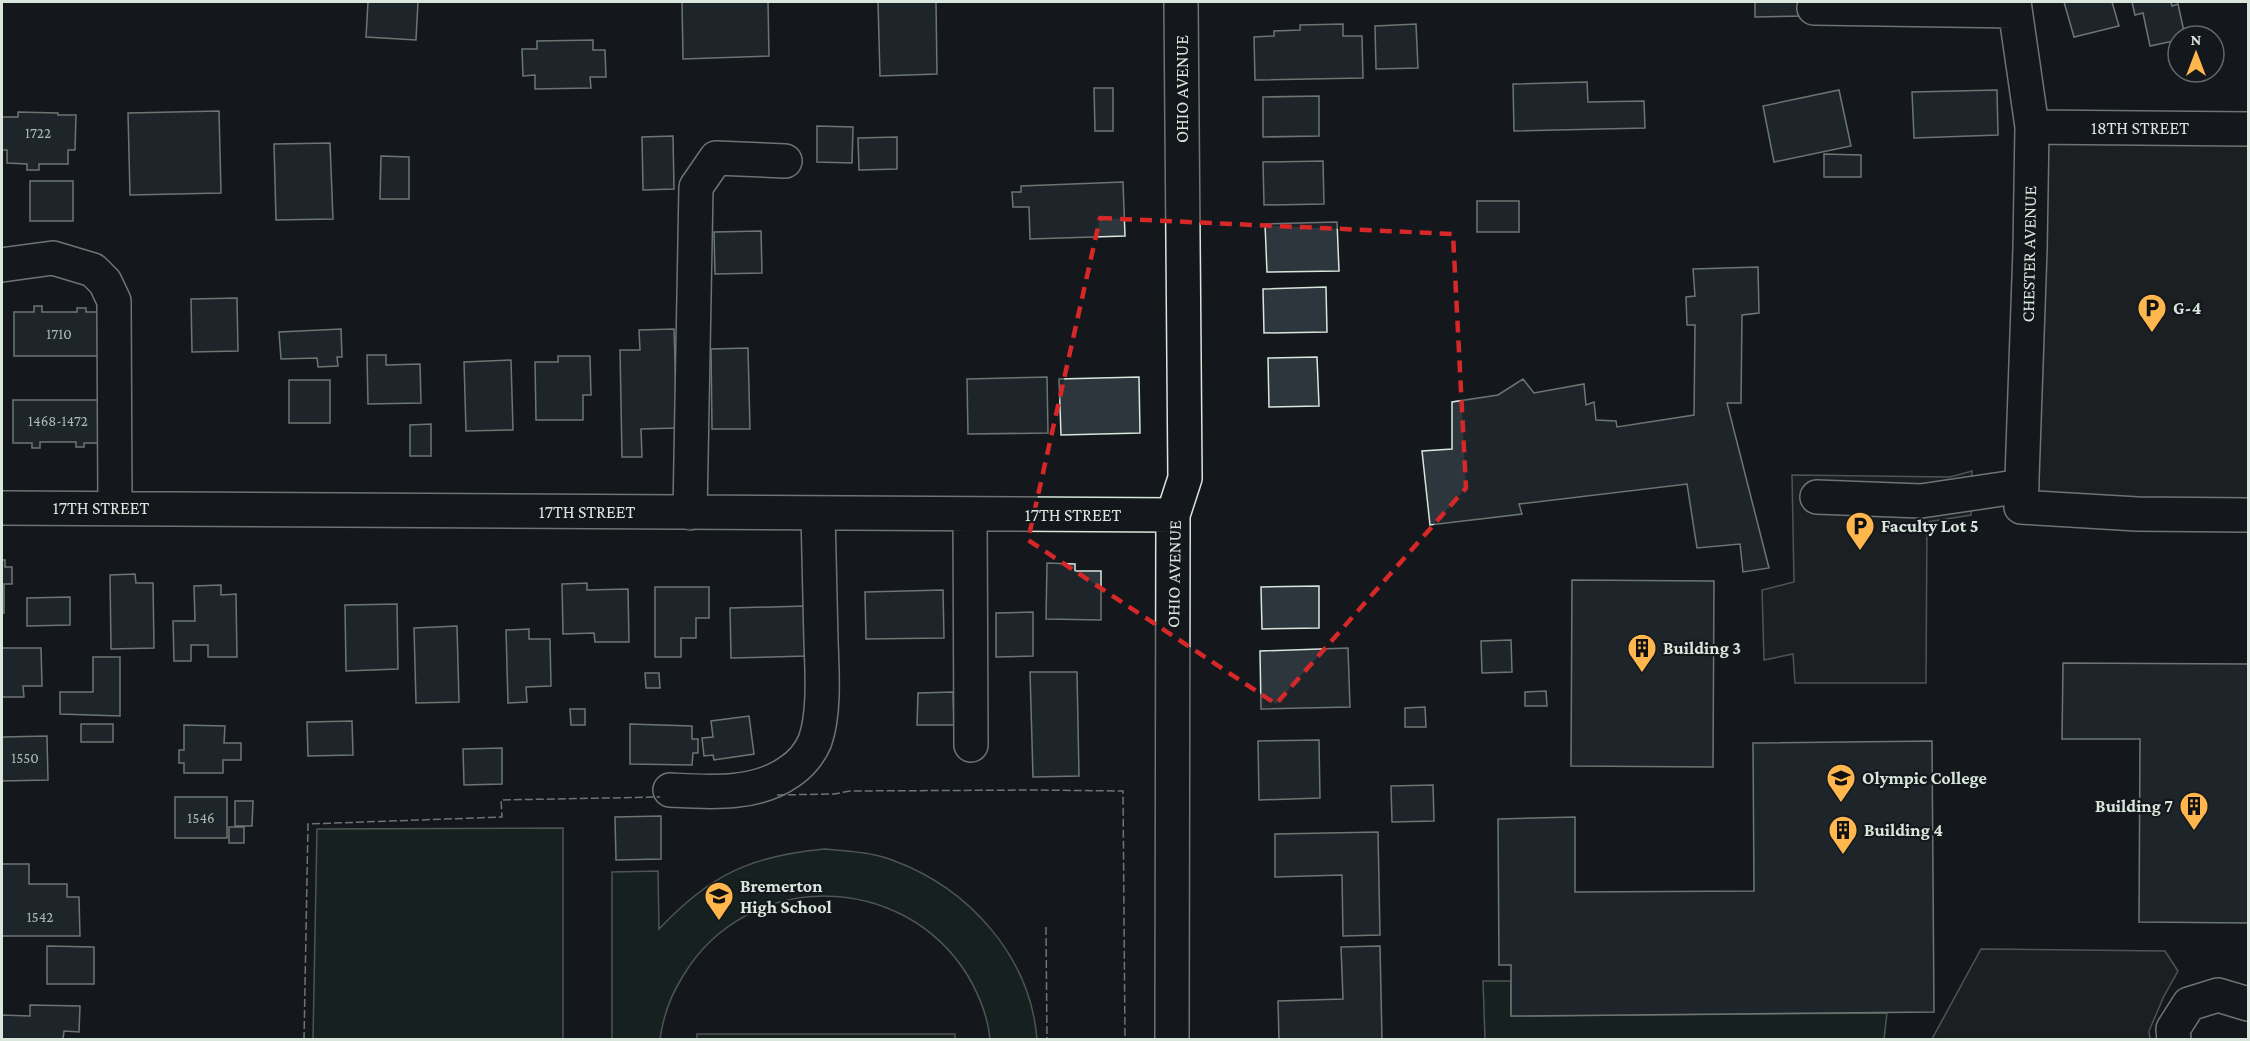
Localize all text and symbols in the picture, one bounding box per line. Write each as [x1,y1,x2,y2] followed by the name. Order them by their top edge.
[2166,24,2226,84] north arrow
[2191,31,2202,48] text: N
[1172,35,1192,143] street label: OHIO AVENUE
[2091,118,2189,138] street label: 18TH STREET
[25,125,51,141] house number: 1722
[2018,185,2040,323] street label: CHESTER AVENUE
[2136,292,2168,334] parking icon: G-4
[2173,298,2202,318] place label: G-4
[46,326,72,342] house number: 1710
[28,413,88,429] house number: 1468-1472
[53,498,150,518] street label: 17TH STREET
[539,502,636,522] street label: 17TH STREET
[1025,505,1122,525] street label: 17TH STREET
[1844,510,1876,552] parking icon: Faculty Lot 5
[1881,516,1979,536] place label: Faculty Lot 5
[1163,520,1185,628] street label: OHIO AVENUE
[1626,632,1658,674] building icon: Building 3
[1663,638,1741,658] place label: Building 3
[11,750,39,766] house number: 1550
[1825,762,1857,804] school or university icon: Olympic College
[1862,768,1987,788] place label: Olympic College
[2178,790,2210,832] building icon: Building 7
[2095,796,2173,816] place label: Building 7
[187,810,215,826] house number: 1546
[1827,814,1859,856] building icon: Building 4
[1864,820,1943,840] place label: Building 4
[740,876,832,917] place label: Bremerton High School
[703,880,735,922] school or university icon: Bremerton High School
[27,909,53,925] house number: 1542

